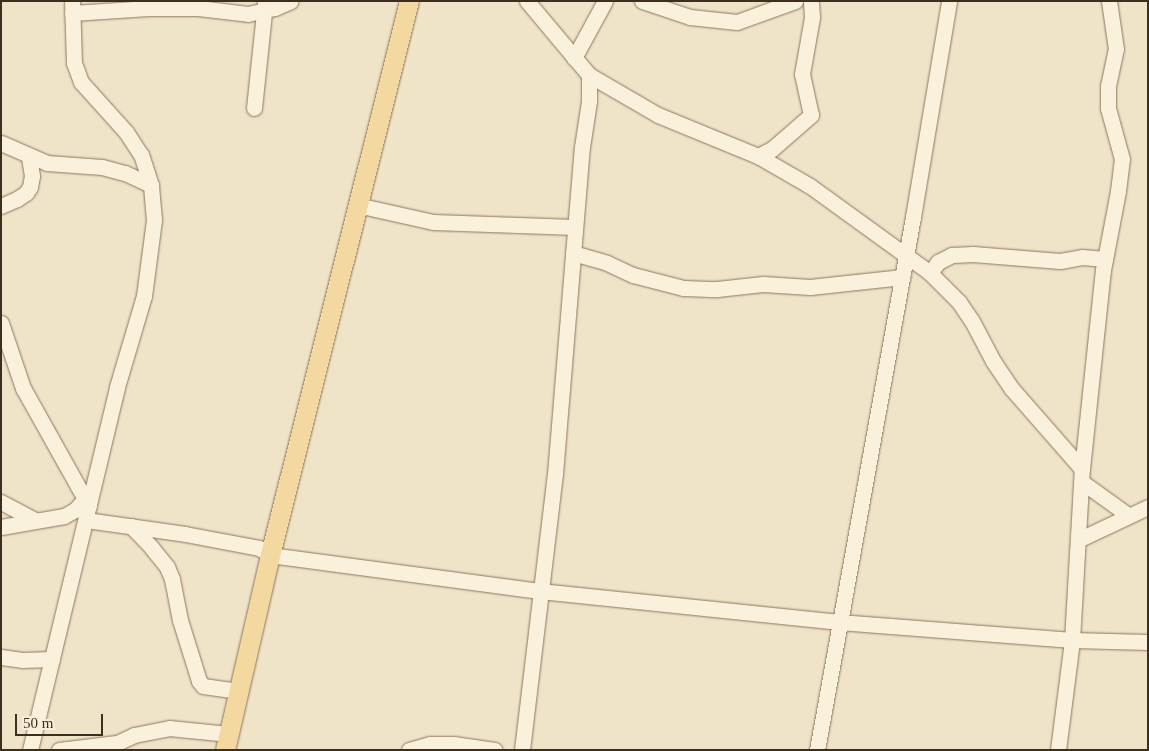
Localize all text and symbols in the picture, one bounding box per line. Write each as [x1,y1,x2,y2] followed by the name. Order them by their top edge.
[18,704,105,736] scale bar
[23,715,53,731] text: 50 m

